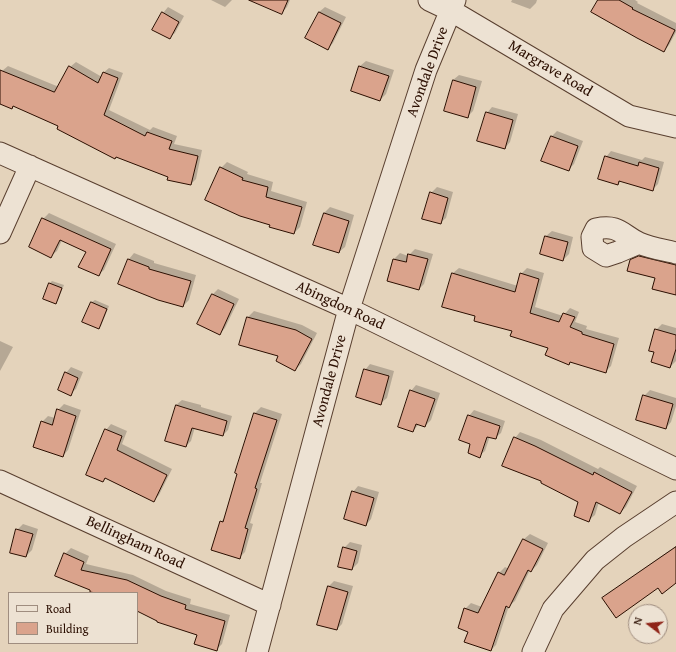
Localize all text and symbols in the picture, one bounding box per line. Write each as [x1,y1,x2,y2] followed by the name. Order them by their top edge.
[403,24,453,120] street label: Avondale Drive
[505,37,595,101] street label: Margrave Road
[293,278,387,334] street label: Abingdon Road
[309,333,351,429] street label: Avondale Drive
[83,512,187,574] street label: Bellingham Road
[8,592,138,644] legend
[46,600,71,617] text: Road
[628,604,668,644] north arrow
[629,615,646,627] text: N
[46,620,89,637] text: Building

